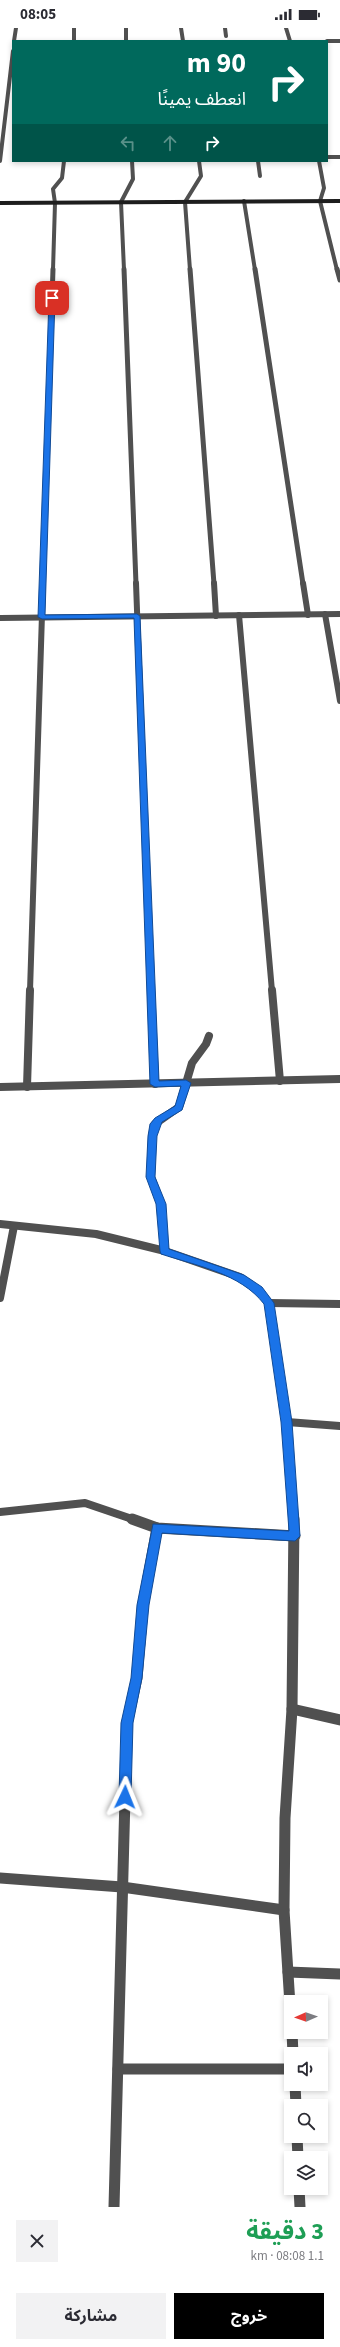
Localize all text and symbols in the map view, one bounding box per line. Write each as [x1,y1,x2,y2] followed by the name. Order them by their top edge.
[20,4,56,25] text: 08:05
[187,43,246,83] text: 90 m
[260,56,312,108] icon: right
[157,87,246,112] text: انعطف يمينًا
[117,132,139,154] icon: left
[159,132,181,154] icon: ahead
[201,132,223,154] icon: right
[35,281,69,315] pin
[41,287,63,309] icon: arrive
[104,1776,146,1818] position arrow
[284,1995,328,2039] north arrow
[284,1995,328,2195] map controls
[284,2047,328,2091] button: sound
[284,2099,328,2143] button: search
[284,2151,328,2195] button: layers
[246,2214,324,2249] text: 3 دقيقة
[16,2220,58,2262] button: close
[250,2247,324,2265] text: 1.1 km · 08:08
[16,2293,166,2339] button: مشاركة
[174,2293,324,2339] button: خروج

